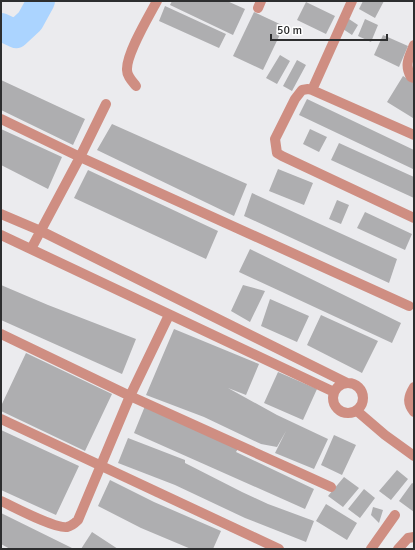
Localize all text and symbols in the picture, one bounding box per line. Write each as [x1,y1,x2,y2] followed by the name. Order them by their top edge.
[271,16,387,42] scale bar
[277,23,302,38] text: 50 m

